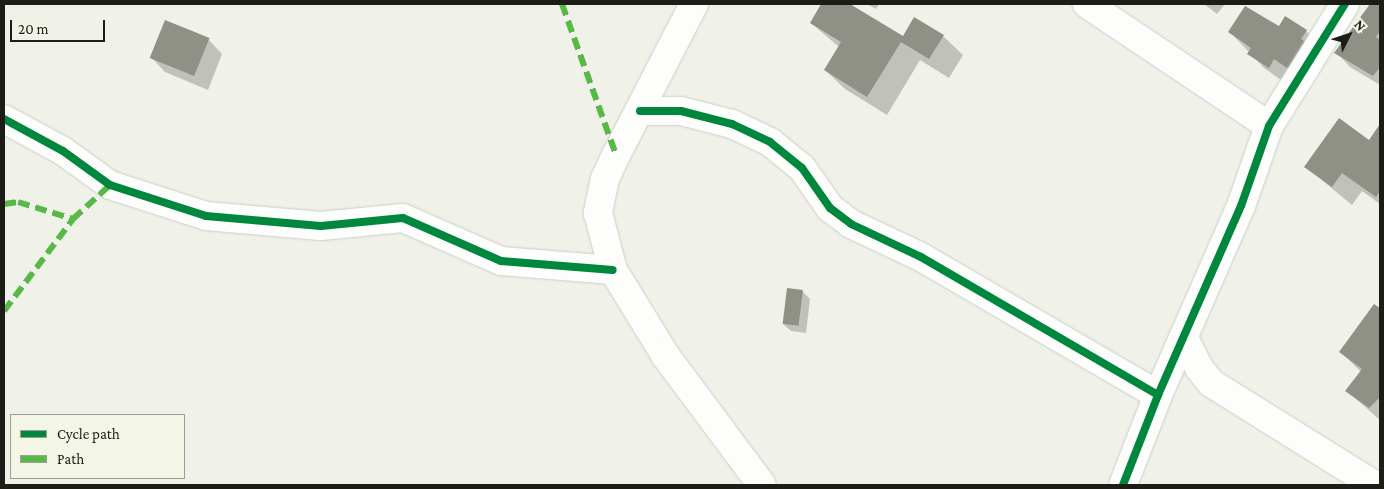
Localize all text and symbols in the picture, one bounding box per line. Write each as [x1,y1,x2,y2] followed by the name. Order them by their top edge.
[12,10,108,42] scale bar
[1324,10,1374,60] north arrow
[1351,16,1369,34] text: N
[18,21,49,37] text: 20 m
[10,414,185,479] legend
[57,426,120,442] text: Cycle path
[57,451,84,467] text: Path

